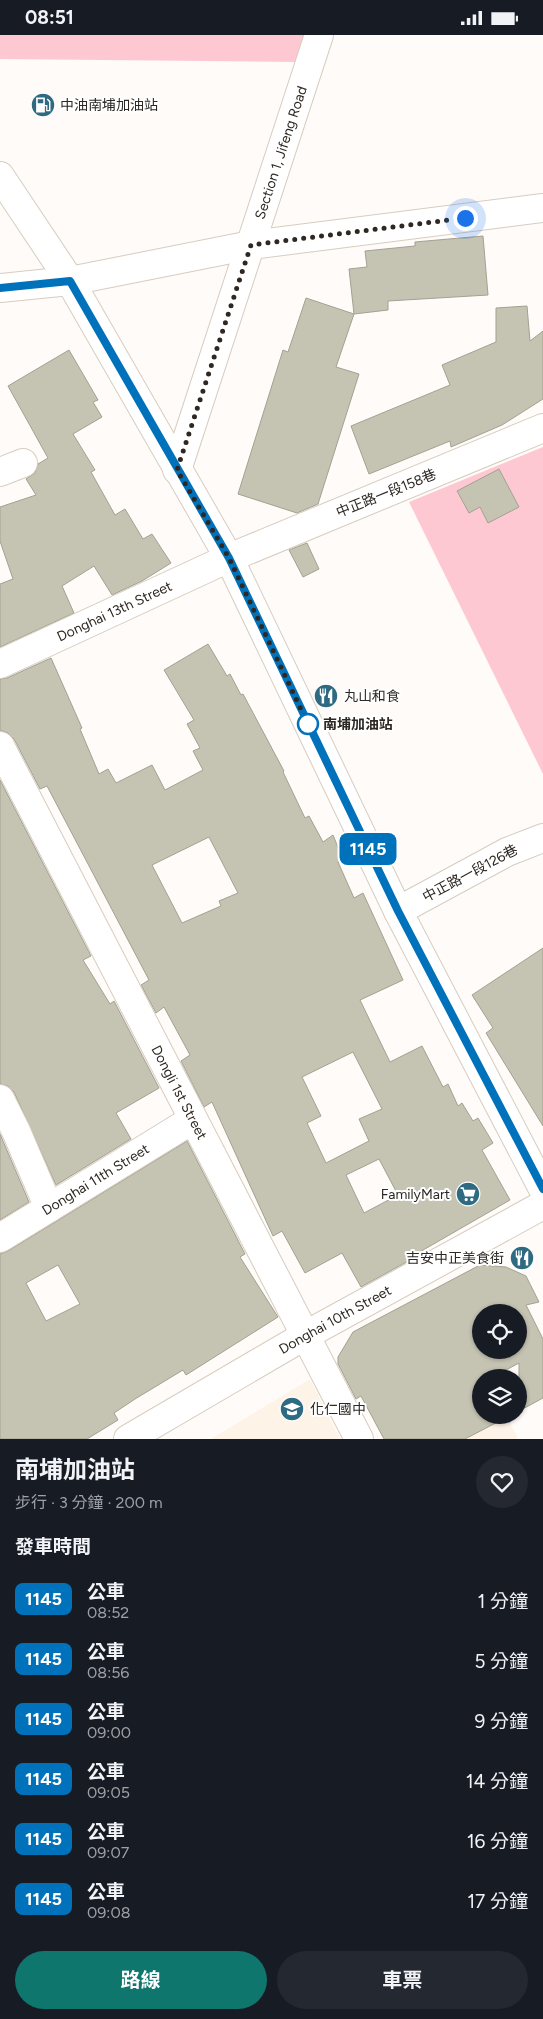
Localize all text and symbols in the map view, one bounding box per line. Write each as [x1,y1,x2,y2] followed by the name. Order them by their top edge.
[25,6,74,29] text: 08:51
[251,84,311,221] street label: Section 1, Jifeng Road
[30,92,56,118] fuel station icon: 中油南埔加油站
[60,97,158,114] place label: 中油南埔加油站
[453,206,478,231] your location
[334,466,439,521] street label: 中正路一段158巷
[54,578,175,645] street label: Donghai 13th Street
[313,683,339,709] restaurant icon: 丸山和食
[344,688,400,705] place label: 丸山和食
[297,713,319,735] marker: 南埔加油站
[323,716,393,733] place label: 南埔加油站
[333,833,403,865] line badge: 1145
[349,838,387,860] text: 1145
[420,841,521,906] street label: 中正路一段126巷
[147,1042,210,1143] street label: Dongli 1st Street
[39,1140,152,1219] street label: Donghai 11th Street
[455,1181,481,1207] supermarket icon: FamilyMart
[381,1186,450,1203] place label: FamilyMart
[509,1245,535,1271] restaurant icon: 吉安中正美食街
[406,1250,504,1267] place label: 吉安中正美食街
[276,1282,394,1358] street label: Donghai 10th Street
[472,1304,527,1424] map controls
[472,1304,527,1359] button: locate
[472,1369,527,1424] button: layers
[279,1396,305,1422] school or university icon: 化仁國中
[310,1401,366,1418] place label: 化仁國中
[15,1455,135,1484] text: 南埔加油站
[476,1456,528,1508] button: heart
[15,1493,163,1512] text: 步行 · 3 分鐘 · 200 m
[15,1535,91,1558] text: 發車時間
[87,1580,125,1603] text: 公車
[25,1588,62,1610] text: 1145
[477,1590,528,1613] text: 1 分鐘
[87,1603,129,1622] text: 08:52
[87,1640,125,1663] text: 公車
[25,1648,62,1670] text: 1145
[474,1650,528,1673] text: 5 分鐘
[87,1663,129,1682] text: 08:56
[87,1700,125,1723] text: 公車
[25,1708,62,1730] text: 1145
[475,1710,528,1733] text: 9 分鐘
[87,1723,131,1742] text: 09:00
[87,1760,125,1783] text: 公車
[25,1768,62,1790] text: 1145
[466,1770,528,1793] text: 14 分鐘
[87,1783,130,1802] text: 09:05
[87,1820,125,1843] text: 公車
[25,1828,62,1850] text: 1145
[467,1830,528,1853] text: 16 分鐘
[87,1843,129,1862] text: 09:07
[87,1880,125,1903] text: 公車
[25,1888,62,1910] text: 1145
[467,1890,528,1913] text: 17 分鐘
[87,1903,131,1922] text: 09:08
[15,1951,267,2009] button: 路線
[277,1951,528,2009] button: 車票

